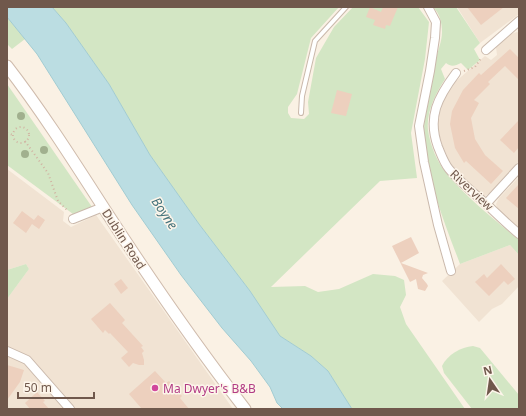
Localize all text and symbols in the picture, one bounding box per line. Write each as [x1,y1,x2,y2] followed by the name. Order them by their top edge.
[447,166,498,215] street label: Riverview
[148,193,183,233] water label: Boyne
[98,205,150,273] street label: Dublin Road
[470,360,510,400] north arrow
[482,361,494,378] text: N
[18,374,94,400] scale bar
[24,379,52,396] text: 50 m
[163,380,256,397] place label: Ma Dwyer's B&B
[150,383,160,393] marker: Ma Dwyer's B&B

